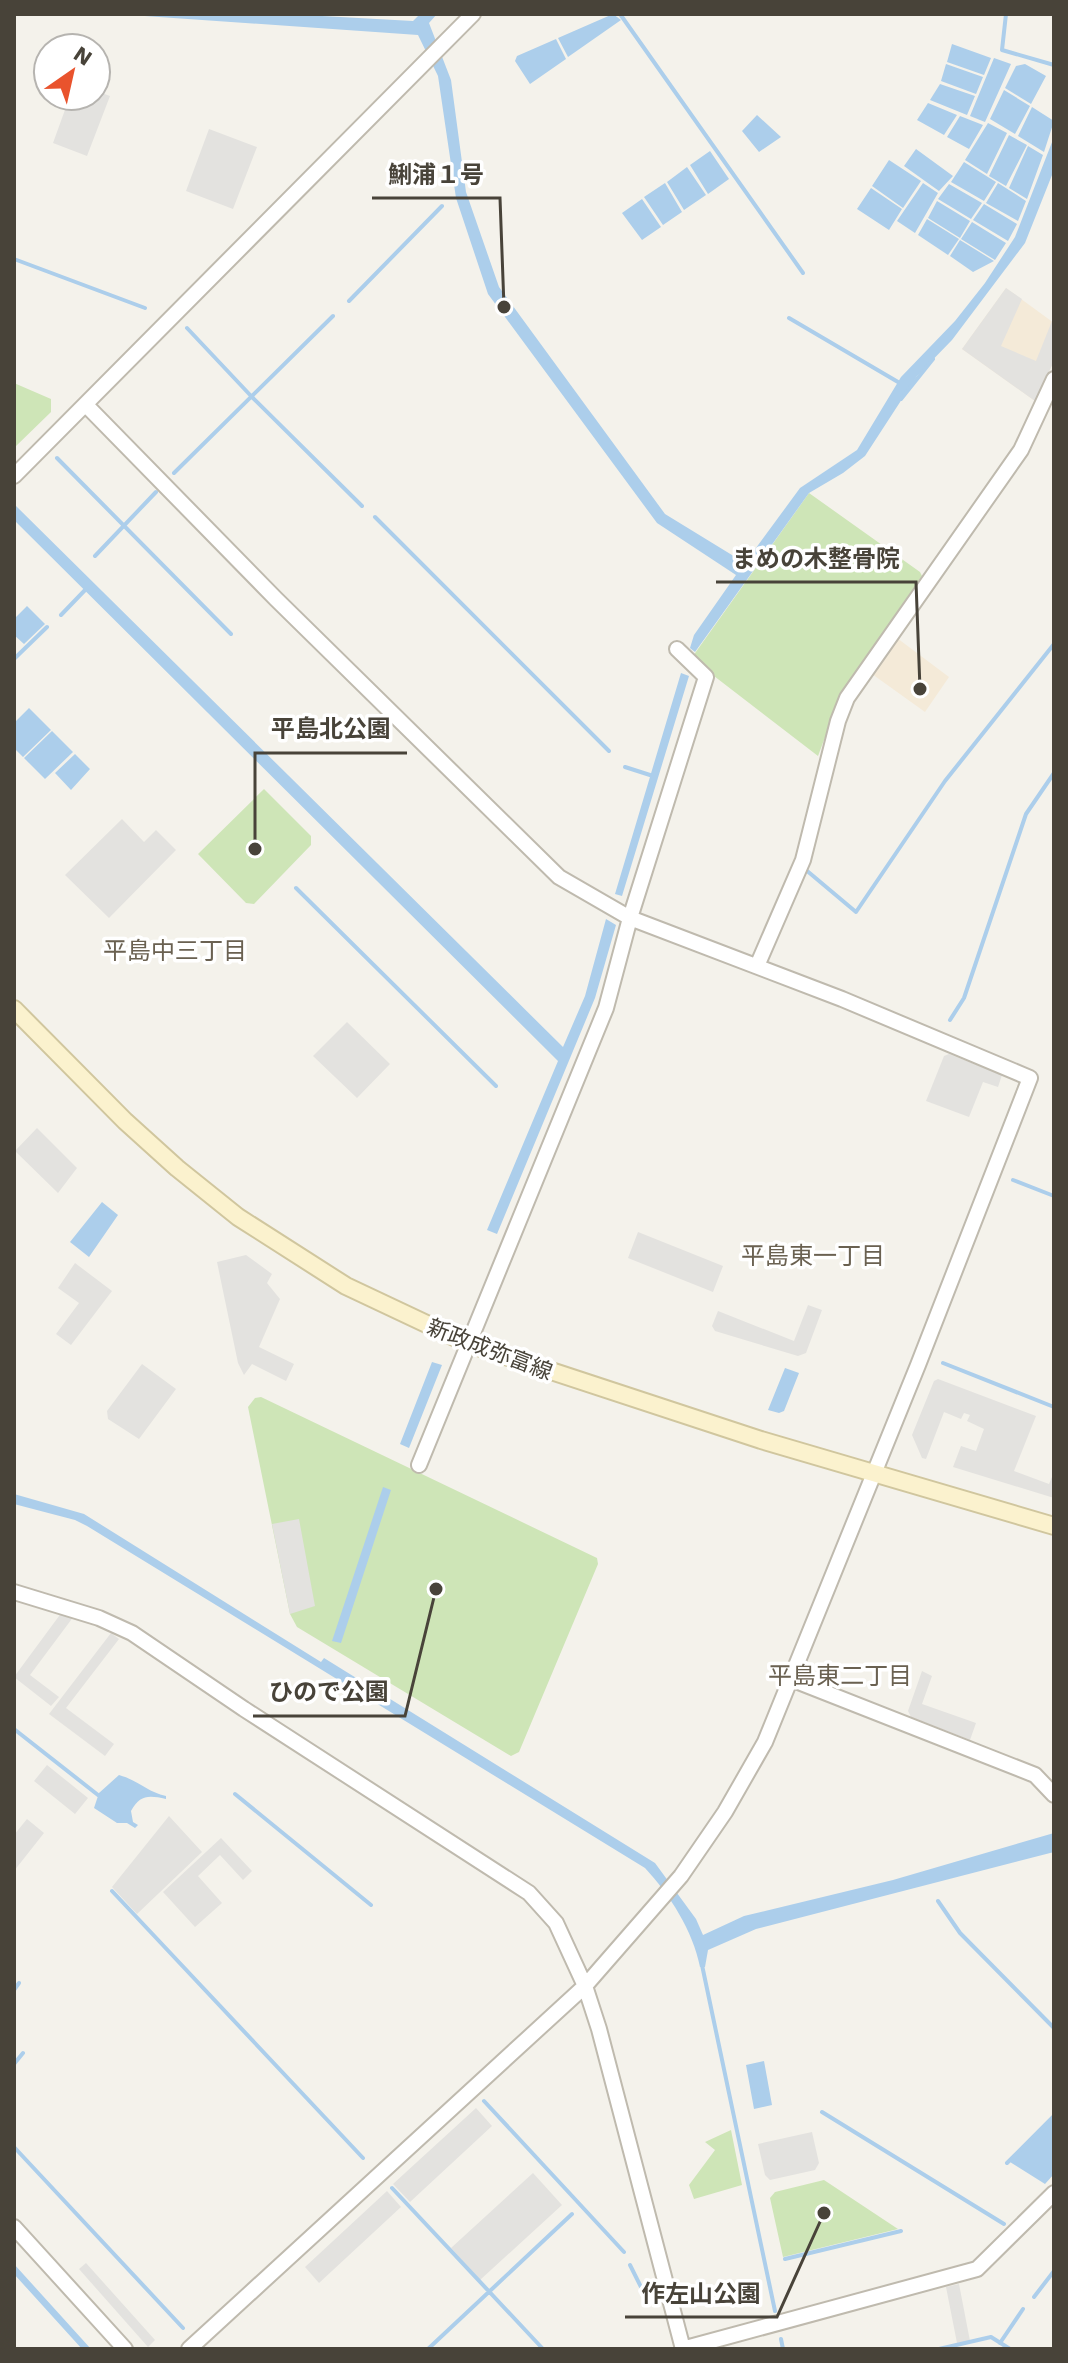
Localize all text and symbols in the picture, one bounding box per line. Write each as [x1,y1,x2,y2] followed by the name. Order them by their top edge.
[32,32,112,112] north arrow
[69,41,97,71] text: N
[372,150,500,198] callout: 鯏浦１号
[388,161,484,189] text: 鯏浦１号
[716,534,916,582] callout: まめの木整骨院
[732,545,900,573] text: まめの木整骨院
[255,705,407,753] callout: 平島北公園
[271,715,391,743] text: 平島北公園
[103,937,247,965] district label: 平島中三丁目
[741,1242,885,1270] district label: 平島東一丁目
[424,1314,556,1385] street label: 新政成弥富線
[768,1662,912,1690] district label: 平島東二丁目
[253,1668,405,1716] callout: ひので公園
[269,1678,389,1706] text: ひので公園
[625,2269,777,2317] callout: 作左山公園
[641,2280,761,2308] text: 作左山公園

